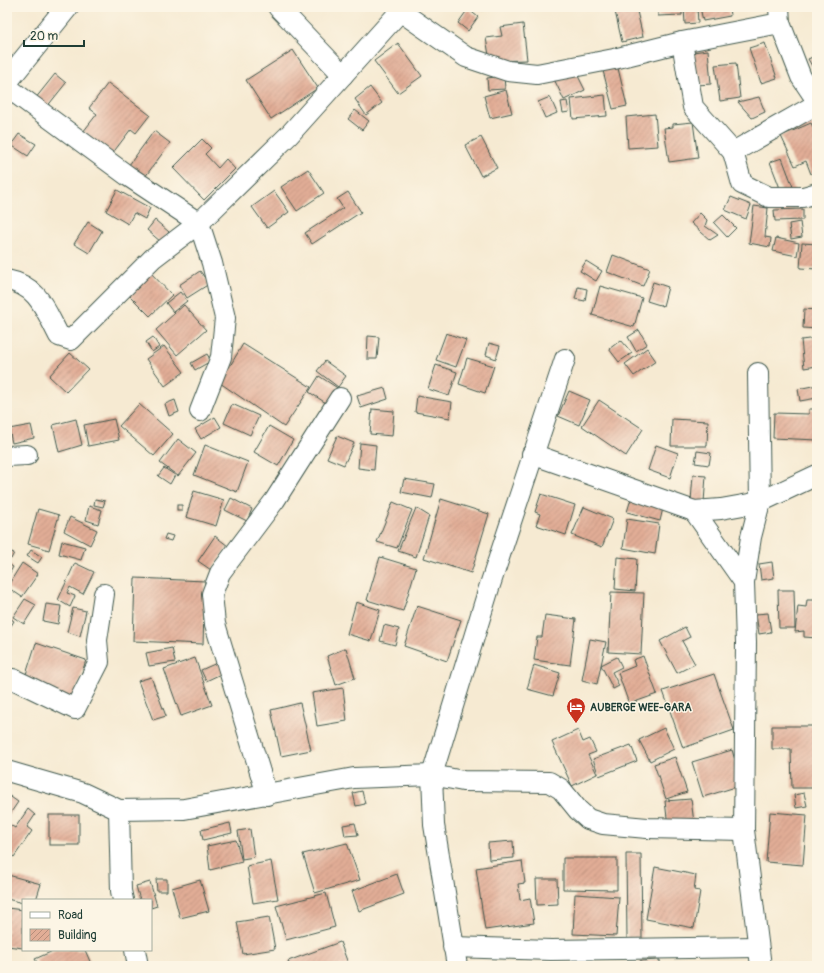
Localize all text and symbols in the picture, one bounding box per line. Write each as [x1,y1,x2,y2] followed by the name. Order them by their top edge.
[24,22,84,48] scale bar
[30,29,59,44] text: 20 m
[565,696,587,724] hotel icon: AUBERGE WEE-GARA
[590,701,692,714] place label: AUBERGE WEE-GARA
[22,899,152,951] legend
[58,908,83,923] text: Road
[58,928,97,943] text: Building

